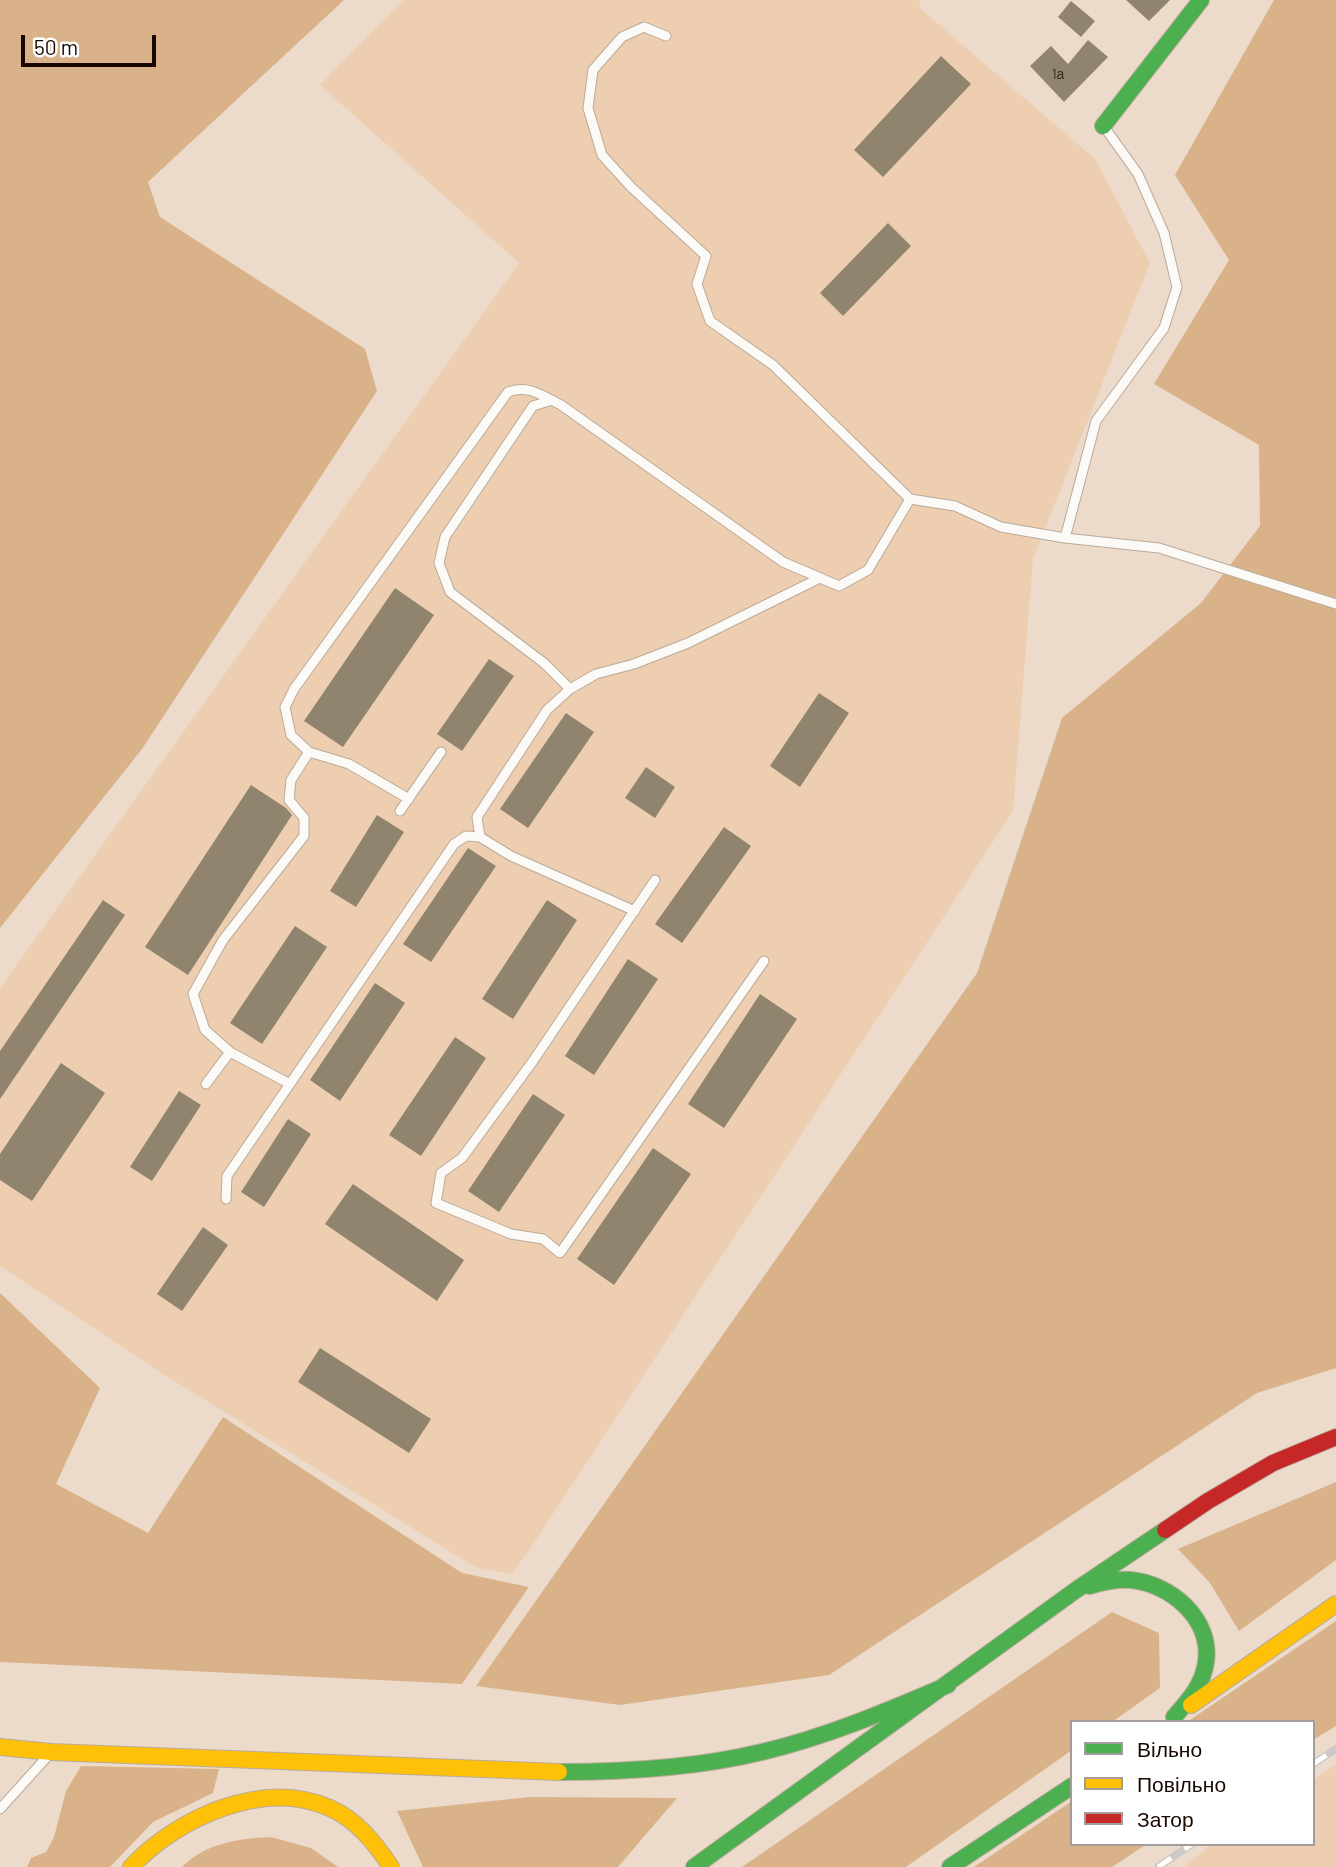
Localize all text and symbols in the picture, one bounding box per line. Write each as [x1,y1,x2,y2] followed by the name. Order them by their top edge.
[24,21,159,65] scale bar
[34,34,78,59] text: 50 m
[1052,66,1064,82] house number: 1а
[1070,1720,1315,1846] legend
[1137,1736,1202,1761] text: Вільно
[1137,1771,1226,1796] text: Повільно
[1137,1806,1194,1831] text: Затор

